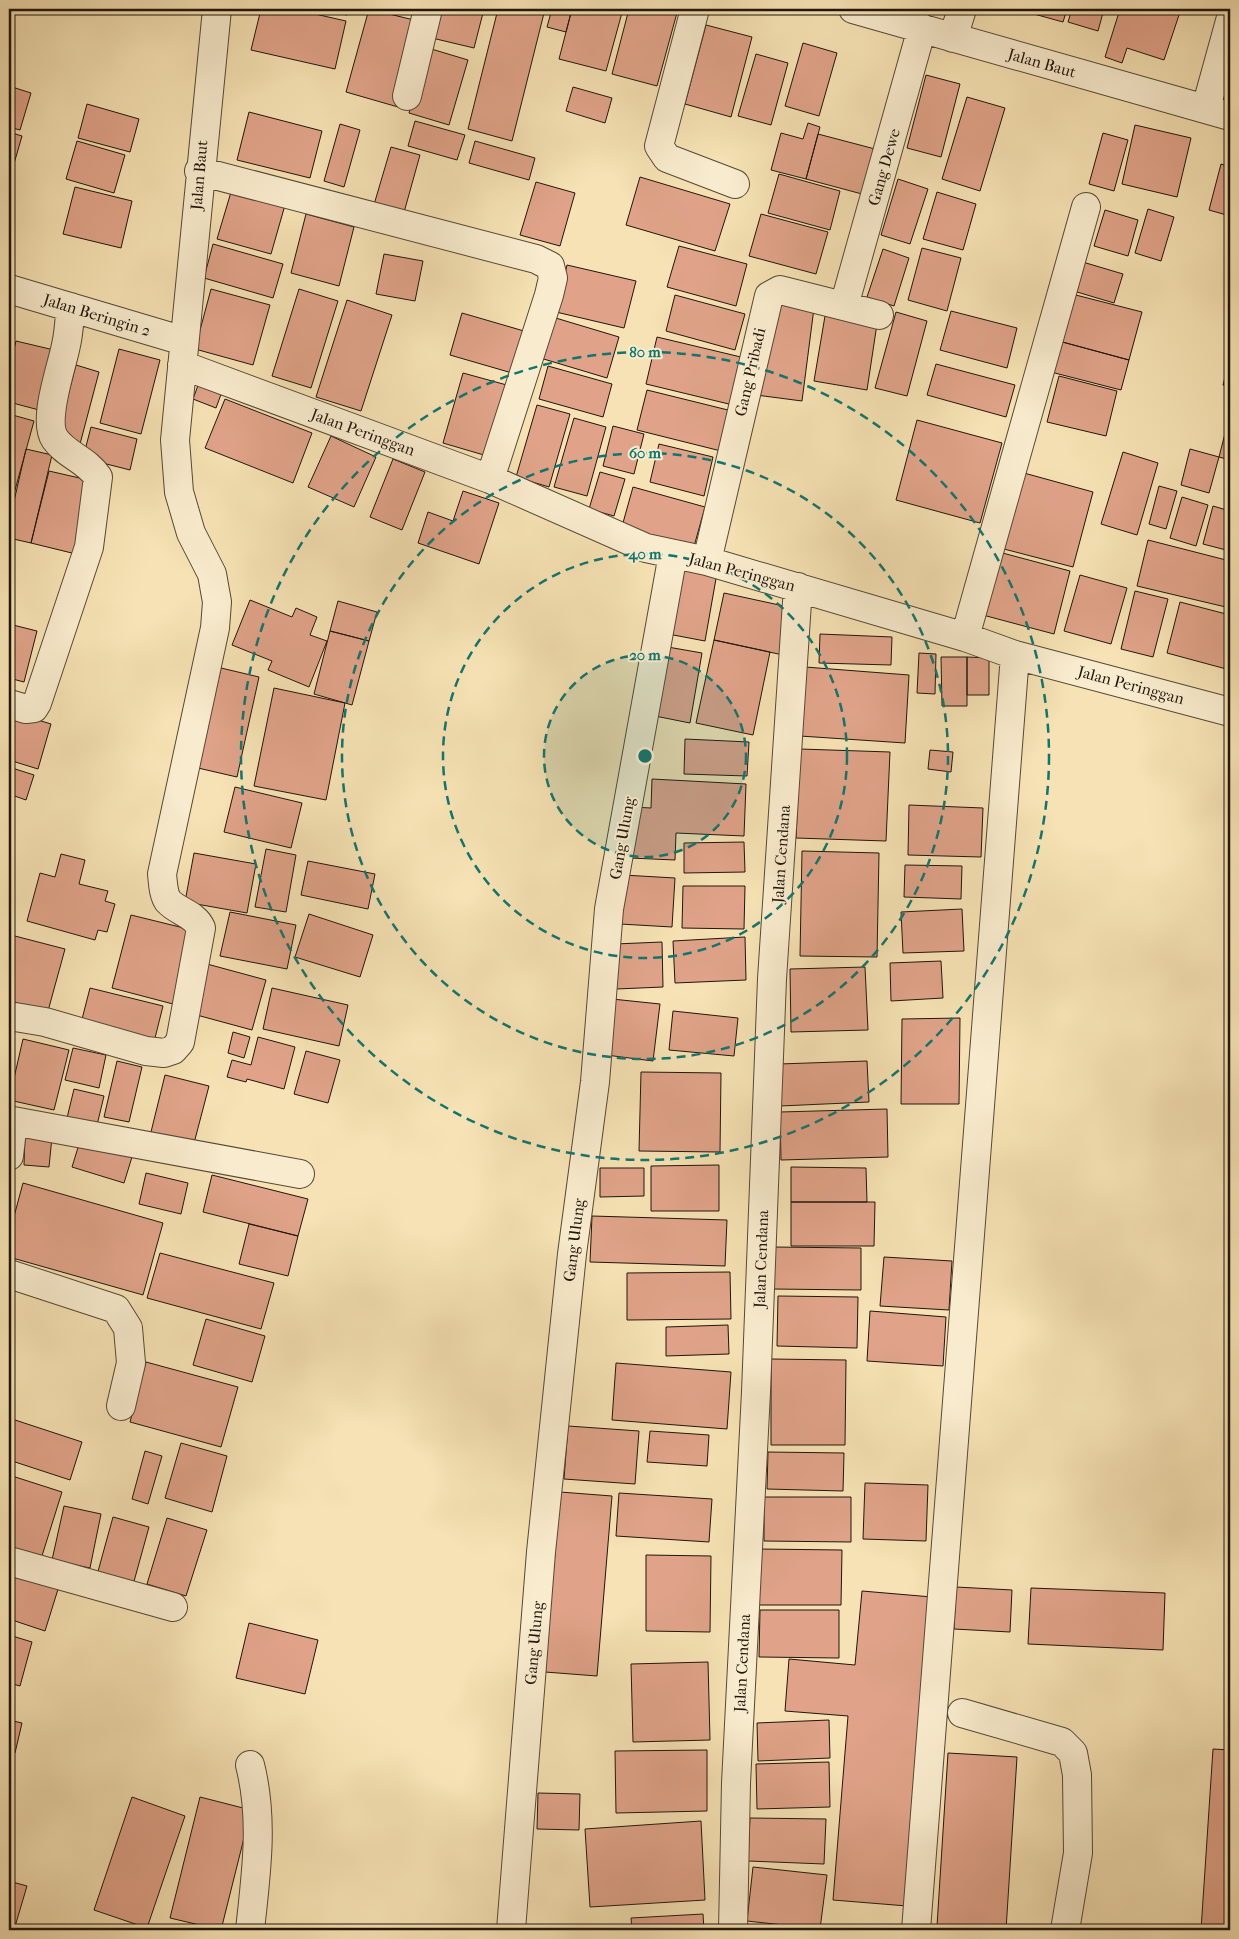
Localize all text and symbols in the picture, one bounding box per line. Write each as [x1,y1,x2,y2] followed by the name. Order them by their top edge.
[1004,44,1079,82] street label: Jalan Baut
[864,126,904,208] street label: Gang Dewe
[186,139,212,213] street label: Jalan Baut
[39,289,153,340] street label: Jalan Beringin 2
[731,326,769,418] street label: Gang Pribadi
[629,343,661,361] text: 80 m
[306,404,418,460] street label: Jalan Peringgan
[629,444,662,462] text: 60 m
[628,545,662,563] text: 40 m
[685,548,798,596] street label: Jalan Peringgan
[629,646,661,664] text: 20 m
[1074,661,1187,709] street label: Jalan Peringgan
[636,747,654,765] centre of rings
[605,795,639,881] street label: Gang Ulung
[768,804,794,906] street label: Jalan Cendana
[559,1197,589,1283] street label: Gang Ulung
[750,1209,772,1310] street label: Jalan Cendana
[521,1600,547,1685] street label: Gang Ulung
[730,1613,754,1715] street label: Jalan Cendana

